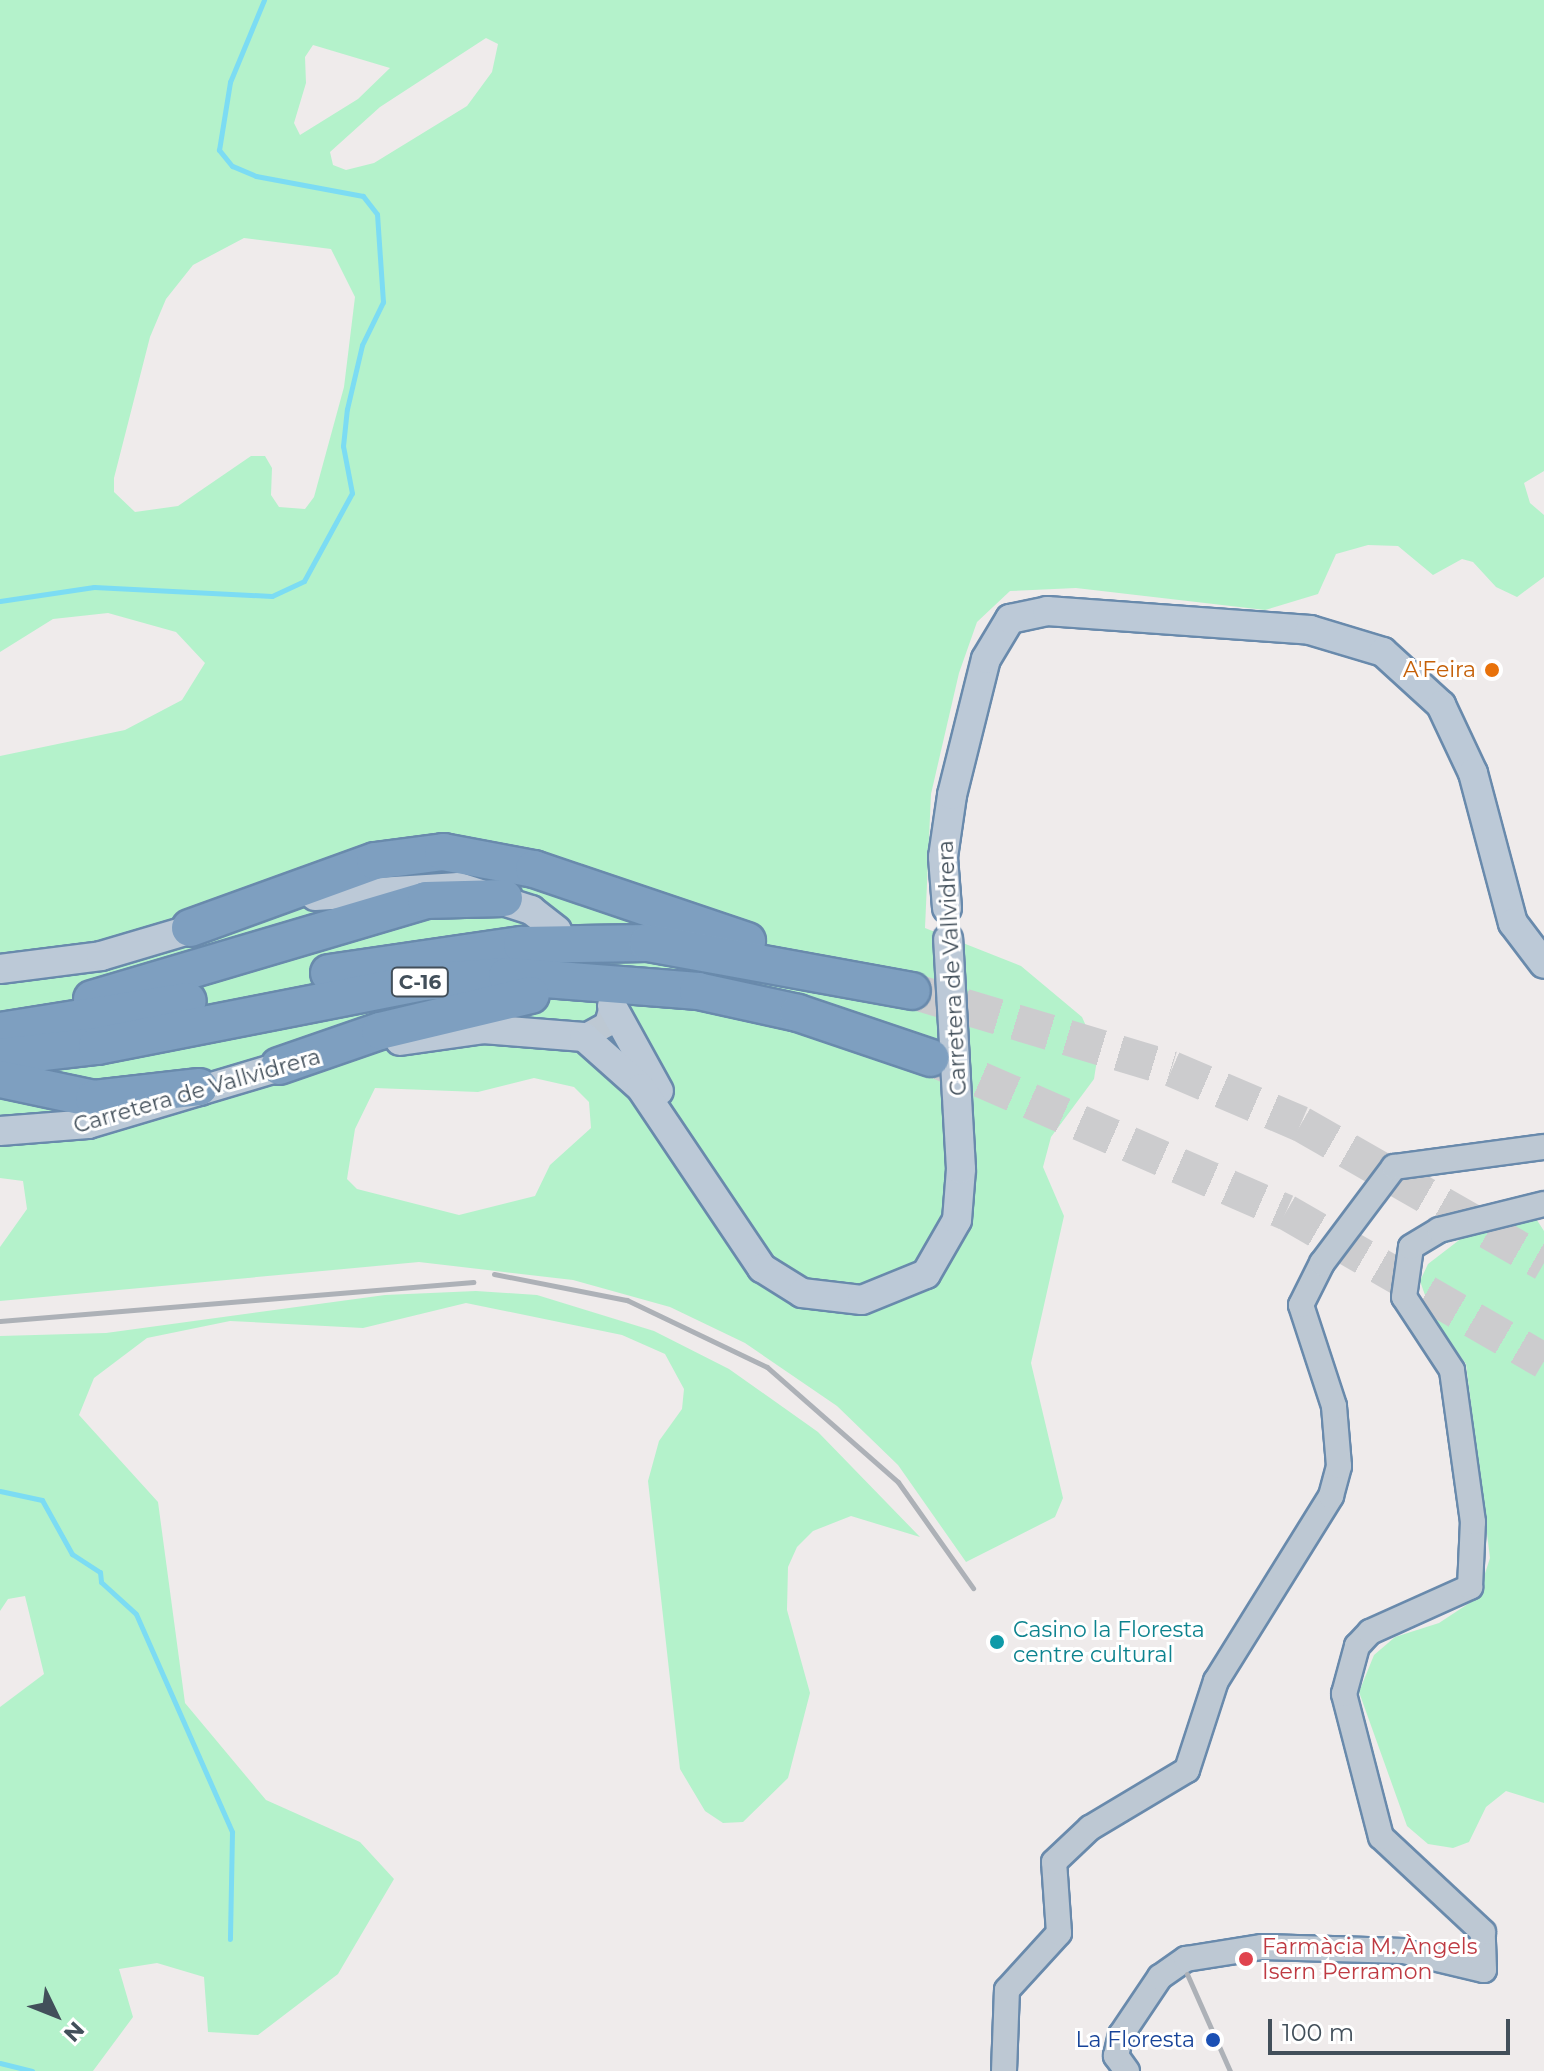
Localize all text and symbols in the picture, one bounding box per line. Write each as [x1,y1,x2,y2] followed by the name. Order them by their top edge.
[1403,657,1476,683] place label: A'Feira
[1483,661,1501,679] marker: A'Feira
[932,840,972,1096] street label: Carretera de Vallvidrera
[390,966,450,998] road number: C-16
[70,1043,324,1139] street label: Carretera de Vallvidrera
[1013,1616,1205,1668] place label: Casino la Floresta centre cultural
[988,1633,1006,1651] marker: Casino la Floresta centre cultural
[1262,1933,1477,1984] place label: Farmàcia M. Àngels Isern Perramon
[1237,1950,1255,1968] marker: Farmàcia M. Àngels Isern Perramon
[16,1975,96,2055] north arrow
[1272,2003,1514,2053] scale bar
[58,2016,90,2047] text: N
[1282,2018,1354,2047] text: 100 m
[1076,2027,1195,2053] place label: La Floresta
[1202,2029,1224,2051] marker: La Floresta

